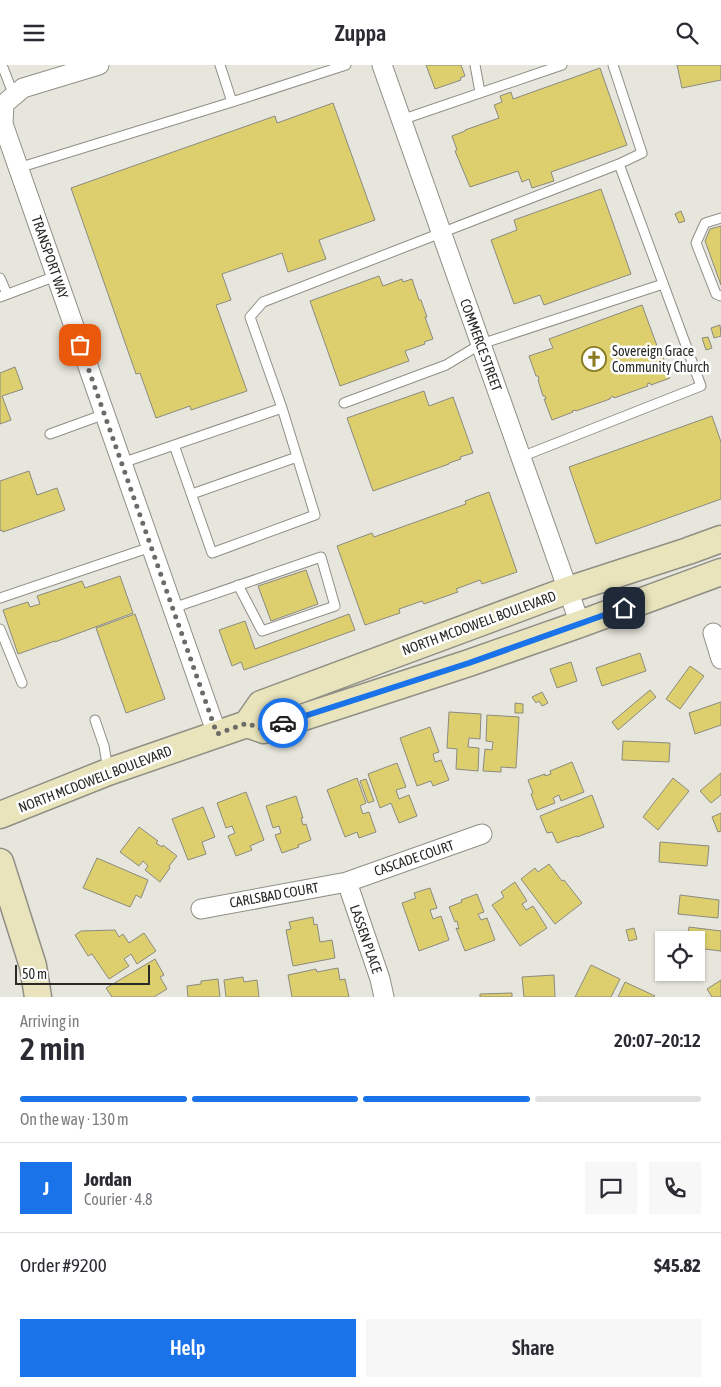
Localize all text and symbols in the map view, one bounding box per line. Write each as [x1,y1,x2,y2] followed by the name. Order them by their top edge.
[20,19,48,47] icon: menu
[673,19,701,47] icon: search
[335,20,386,46] text: Zuppa
[28,213,72,301] street label: TRANSPORT WAY
[457,297,505,393] street label: COMMERCE STREET
[59,324,101,366] pin
[66,331,94,359] icon: bag
[612,343,709,375] place label: Sovereign Grace Community Church
[581,346,607,372] church icon: Sovereign Grace Community Church
[603,587,645,629] pin
[400,588,558,658] street label: NORTH MCDOWELL BOULEVARD
[610,594,638,622] icon: home
[258,698,308,748] courier
[269,709,297,737] icon: car
[16,742,174,816] street label: NORTH MCDOWELL BOULEVARD
[372,837,456,879] street label: CASCADE COURT
[228,879,320,911] street label: CARLSBAD COURT
[347,903,385,975] street label: LASSEN PLACE
[655,931,705,981] map controls
[655,931,705,981] button: locate
[15,962,150,985] scale bar
[22,966,47,982] text: 50 m
[20,1012,80,1030] text: Arriving in
[614,1029,701,1051] text: 20:07–20:12
[20,1030,85,1067] text: 2 min
[20,1110,129,1128] text: On the way · 130 m
[585,1162,637,1214] button: chat
[649,1162,701,1214] button: phone
[84,1168,132,1190] text: Jordan
[43,1177,49,1199] text: J
[84,1190,153,1208] text: Courier · 4.8
[20,1254,107,1276] text: Order #9200
[654,1254,701,1276] text: $45.82
[20,1319,356,1377] button: Help
[366,1319,701,1377] button: Share

